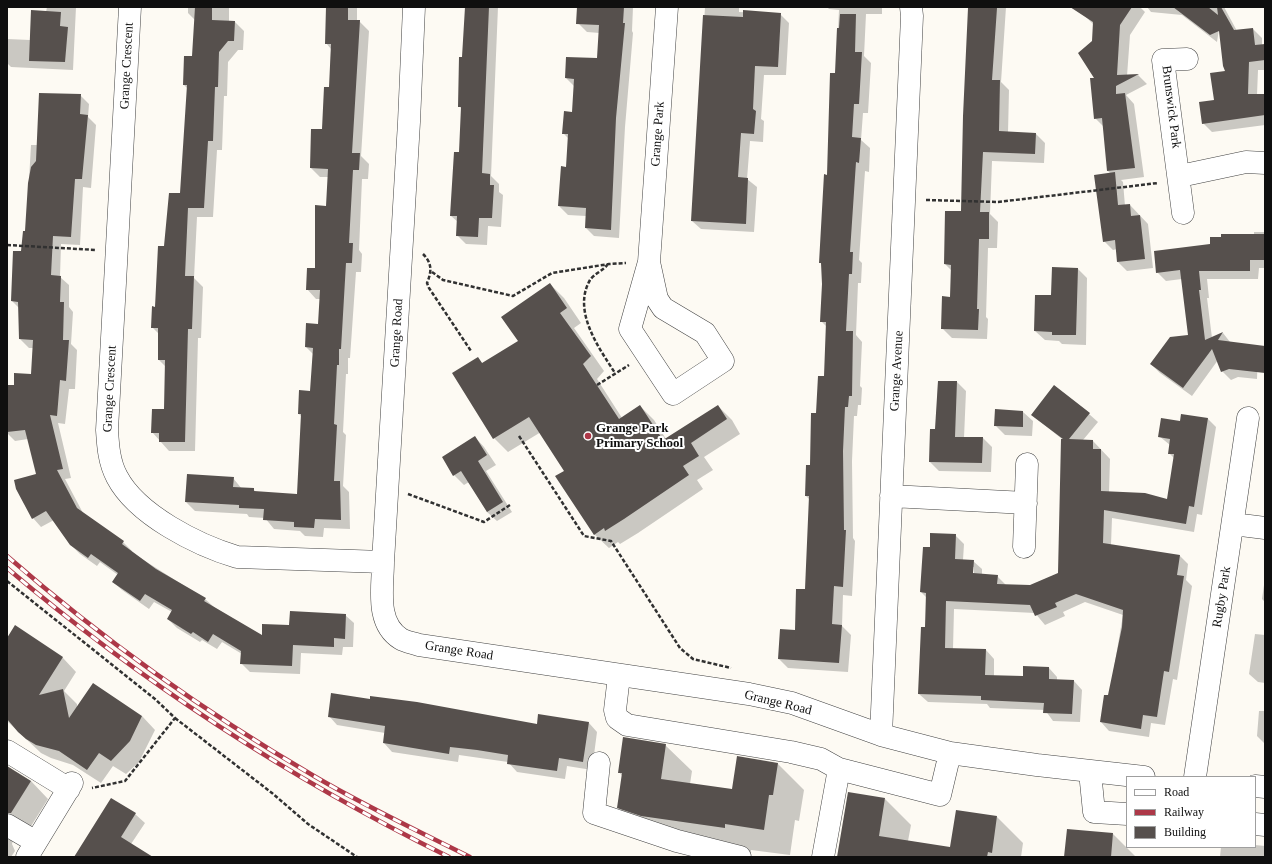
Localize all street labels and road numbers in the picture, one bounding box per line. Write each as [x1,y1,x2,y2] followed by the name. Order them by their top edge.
[117,22,137,110] street label: Grange Crescent
[1158,65,1184,149] street label: Brunswick Park
[648,101,668,167] street label: Grange Park
[387,298,407,368] street label: Grange Road
[887,330,907,412] street label: Grange Avenue
[100,345,120,433] street label: Grange Crescent
[1209,565,1235,629] street label: Rugby Park
[424,638,494,664] street label: Grange Road
[743,687,813,719] street label: Grange Road

